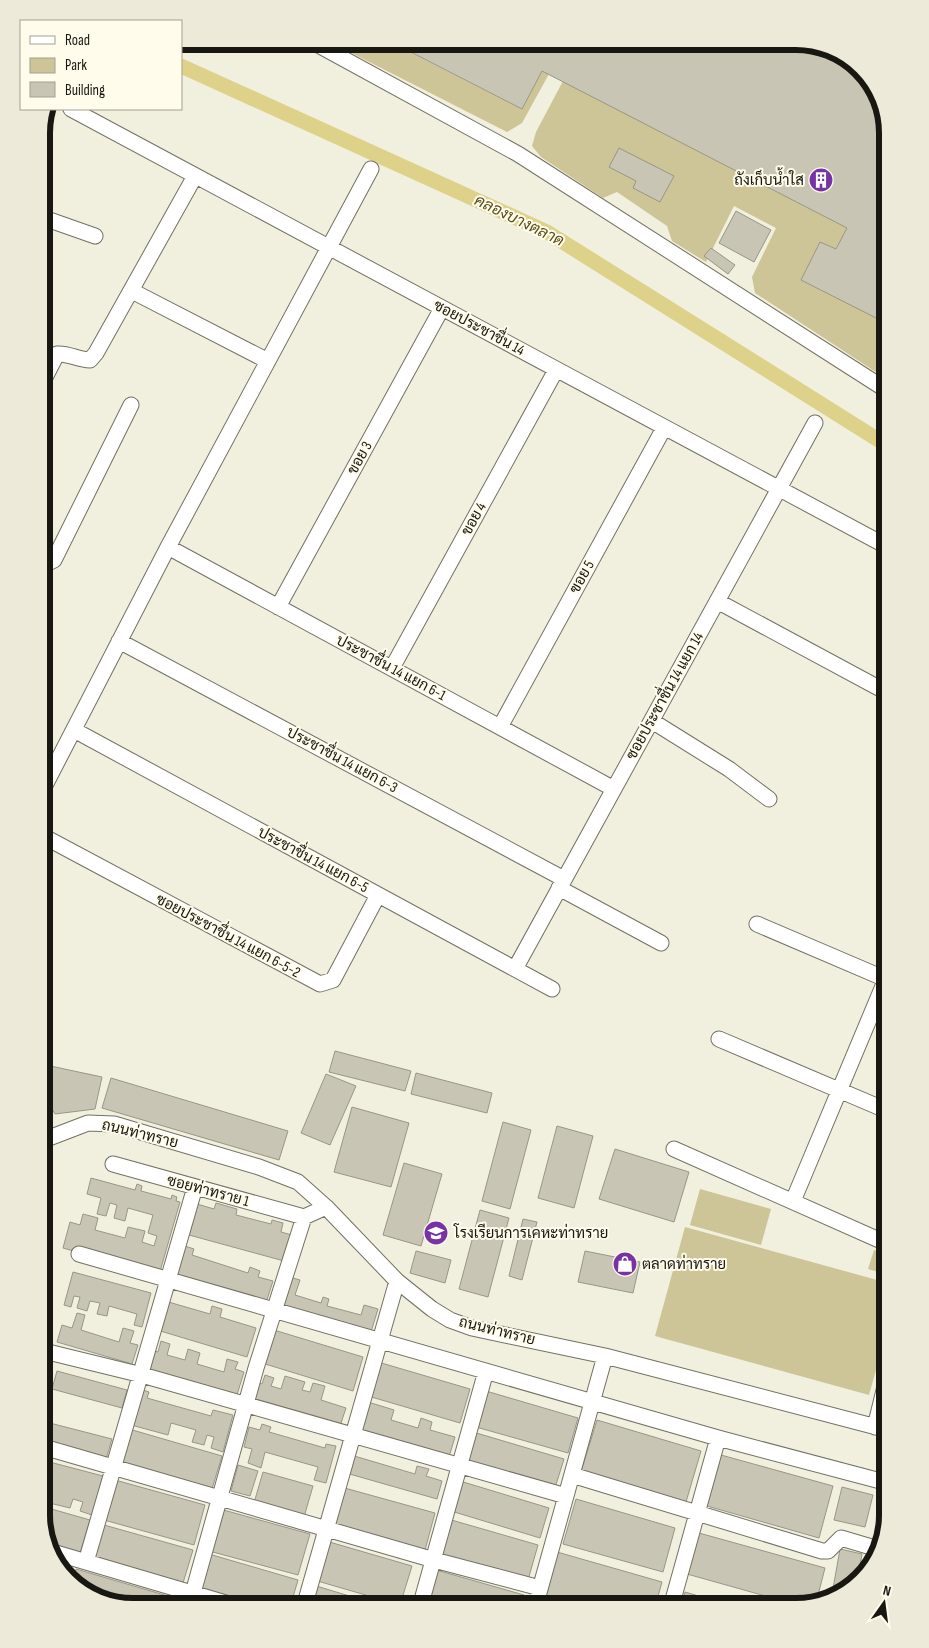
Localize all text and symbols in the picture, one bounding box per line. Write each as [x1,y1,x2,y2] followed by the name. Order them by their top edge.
[20,20,182,110] legend
[65,31,90,50] text: Road
[65,56,87,75] text: Park
[65,81,105,100] text: Building
[734,167,804,190] place label: ถังเก็บน้ำใส
[808,167,834,193] building icon: ถังเก็บน้ำใส
[471,191,567,251] water label: คลองบางตลาด
[430,291,531,360] street label: ซอยประชาชื่น 14
[343,438,377,478] street label: ขอย 3
[457,499,491,539] street label: ขอย 4
[565,557,599,597] street label: ฃอย 5
[333,626,453,705] street label: ประชาชื่น 14 แยก 6-1
[617,626,708,763] street label: ซอยประชาชื่น 14 แยก 14
[283,717,404,797] street label: ประชาชื่น 14 แยก 6-3
[254,817,374,897] street label: ประชาชื่น 14 แยก 6-5
[152,884,306,982] street label: ซอยประชาชื่น 14 แยก 6-5-2
[100,1114,180,1153] street label: ถนนท่าทราย
[165,1170,252,1211] street label: ซอยท่าทราย 1
[423,1220,449,1246] school or university icon: โรงเรียนการเคหะท่าทราย
[453,1223,608,1243] place label: โรงเรียนการเคหะท่าทราย
[612,1251,638,1277] shop icon: ตลาดท่าทราย
[642,1254,726,1274] place label: ตลาดท่าทราย
[457,1311,537,1350] street label: ถนนท่าทราย
[859,1578,909,1628] north arrow
[881,1582,893,1600] text: N

